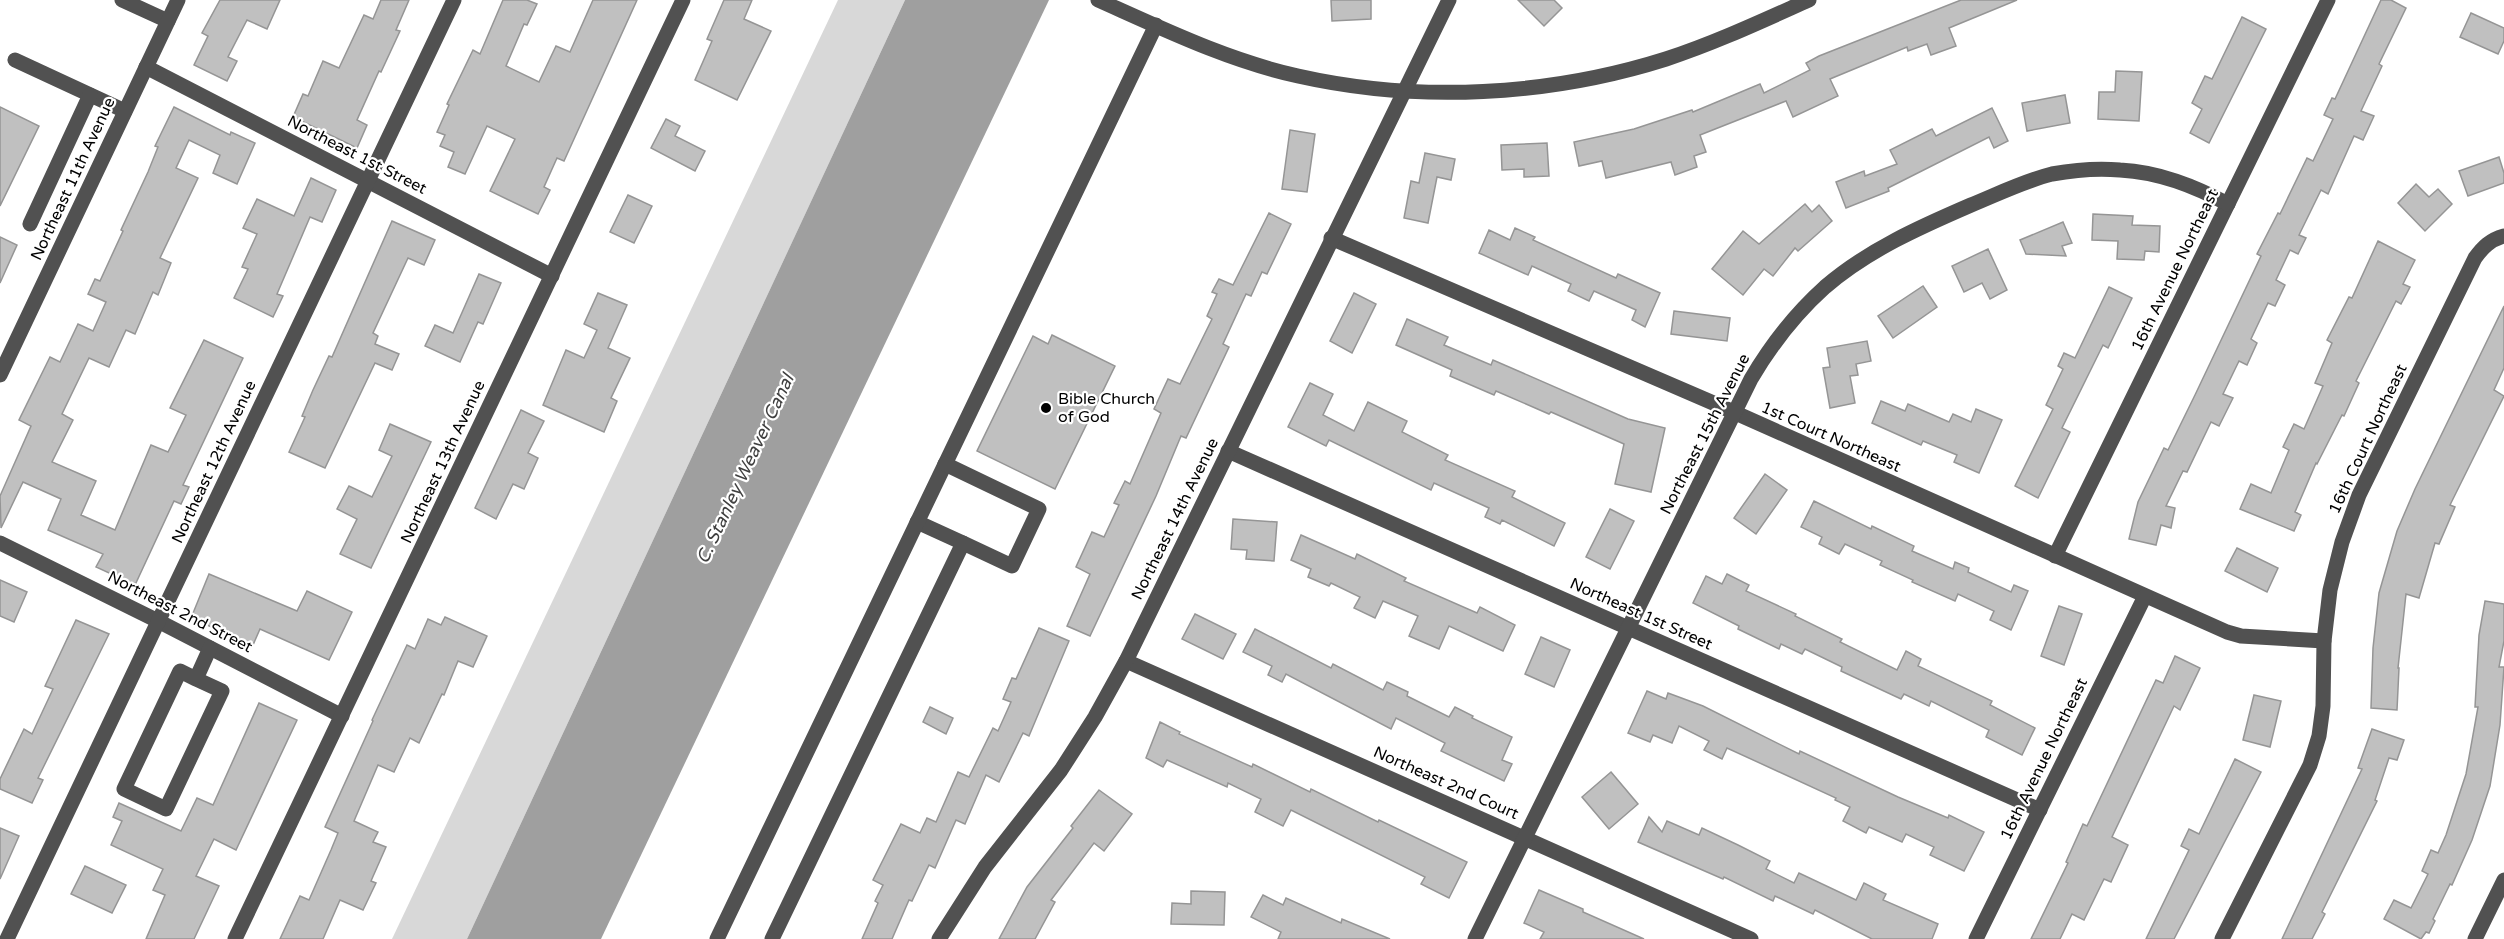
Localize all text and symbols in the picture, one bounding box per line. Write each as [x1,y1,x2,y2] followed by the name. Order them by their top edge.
[26,94,120,264] street label: Northeast 11th Avenue
[284,111,430,199] street label: Northeast 1st Street
[2127,186,2223,354] street label: 16th Avenue Northeast
[1656,350,1754,518] street label: Northeast 15th Avenue
[2325,361,2411,517] street label: 16th Court Northeast
[691,369,800,567] water label: C. Stanley Weaver Canal
[167,377,261,547] street label: Northeast 12th Avenue
[396,377,490,547] street label: Northeast 13th Avenue
[1058,389,1155,427] place label: Bible Church of God
[1758,397,1904,477] street label: 1st Court Northeast
[1039,401,1053,415] marker: Bible Church of God
[1127,435,1223,603] street label: Northeast 14th Avenue
[104,567,256,657] street label: Northeast 2nd Street
[1567,574,1715,654] street label: Northeast 1st Street
[1996,675,2092,843] street label: 16th Avenue Northeast
[1370,742,1522,824] street label: Northeast 2nd Court

